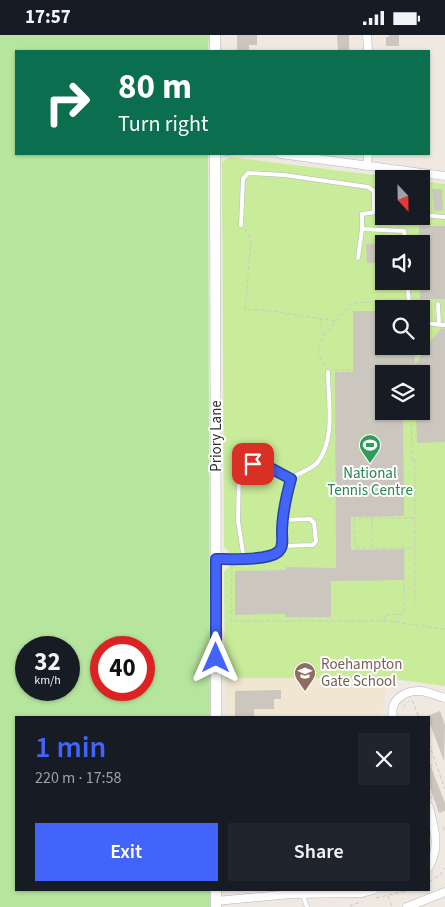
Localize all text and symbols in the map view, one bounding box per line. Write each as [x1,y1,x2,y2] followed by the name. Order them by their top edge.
[25,4,71,31] text: 17:57
[118,62,192,112] text: 80 m
[35,70,100,135] icon: right
[118,108,208,140] text: Turn right
[375,170,430,225] north arrow
[375,170,430,420] map controls
[375,235,430,290] button: sound
[375,300,430,355] button: search
[375,365,430,420] button: layers
[206,400,227,472] street label: Priory Lane
[358,433,382,464] sports icon: National Tennis Centre
[232,443,274,485] pin
[239,450,267,478] icon: arrive
[327,463,413,501] place label: National Tennis Centre
[189,631,241,683] position arrow
[90,636,155,701] speed limit sign: 40
[34,644,61,680] text: 32
[321,654,402,692] place label: Roehampton Gate School
[293,661,317,692] school or university icon: Roehampton Gate School
[34,672,61,689] text: km/h
[35,726,106,769] text: 1 min
[358,733,410,785] button: close
[35,767,122,789] text: 220 m · 17:58
[35,823,218,881] button: Exit
[228,823,410,881] button: Share

